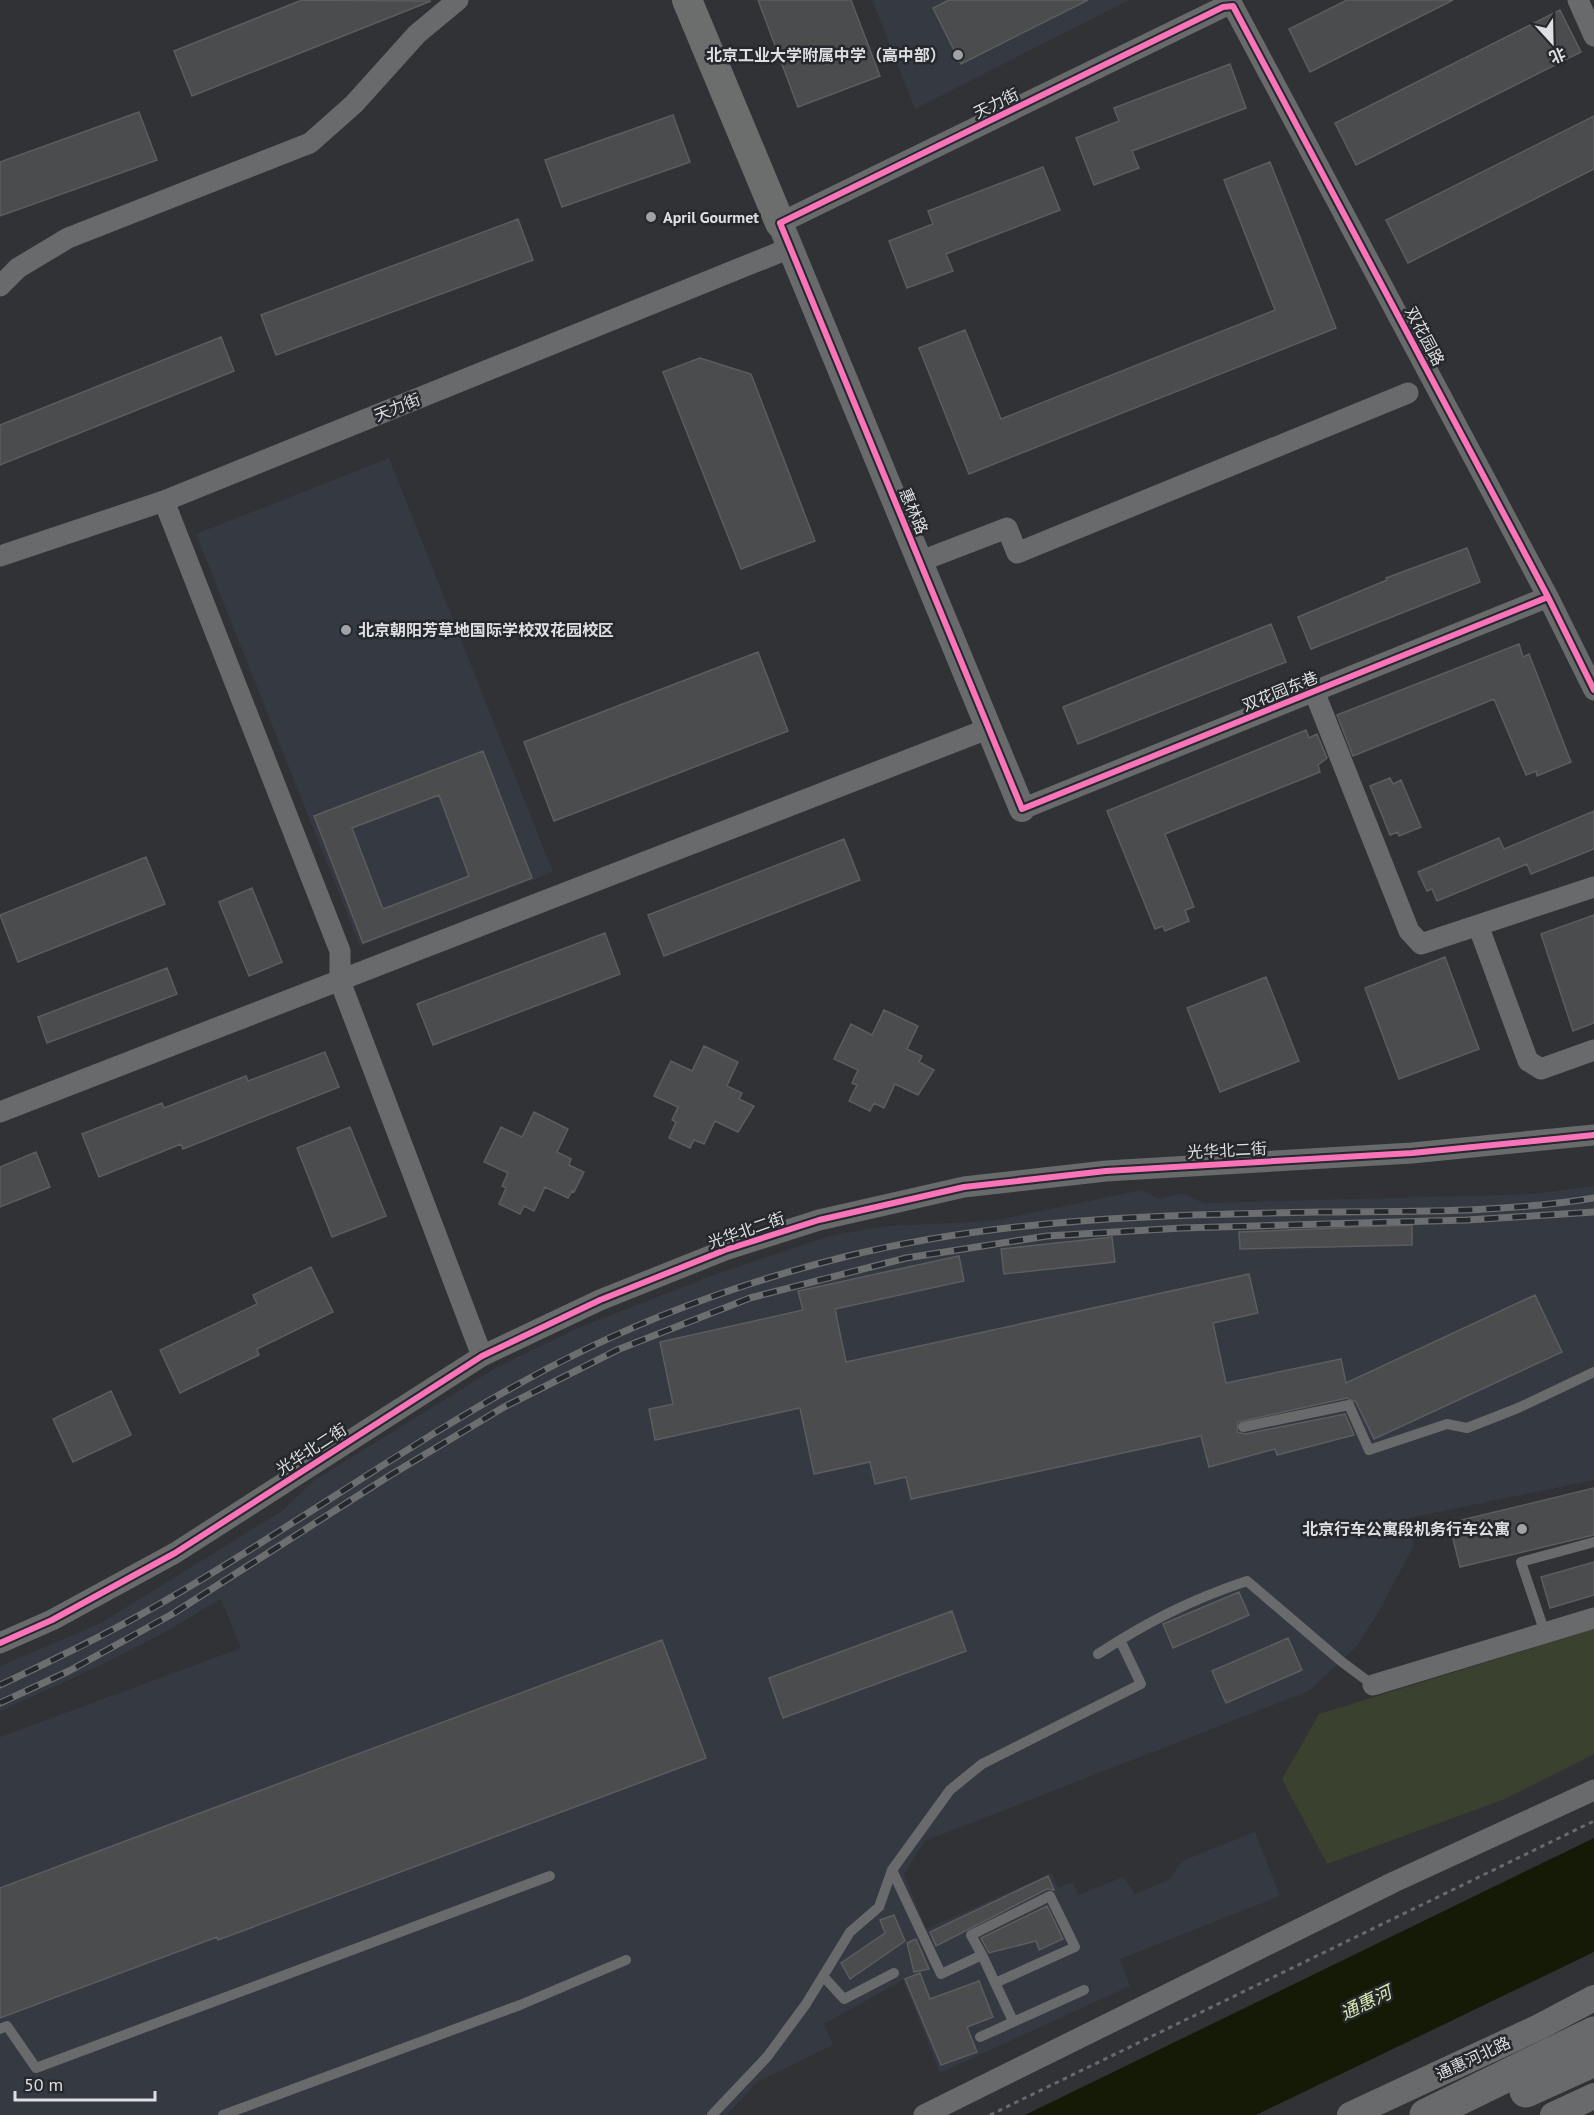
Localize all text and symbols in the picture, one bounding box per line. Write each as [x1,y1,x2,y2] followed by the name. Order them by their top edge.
[1522,12,1582,72] north arrow
[1546,44,1569,68] text: 北
[706,45,946,65] place label: 北京工业大学附属中学（高中部）
[951,48,965,62] marker: 北京工业大学附属中学（高中部）
[970,83,1022,123] street label: 天力街
[663,207,759,227] place label: April Gourmet
[644,210,658,224] marker: April Gourmet
[1401,303,1449,369] street label: 双花园路
[371,389,423,425] street label: 天力街
[895,485,933,537] street label: 惠林路
[358,620,614,640] place label: 北京朝阳芳草地国际学校双花园校区
[339,623,353,637] marker: 北京朝阳芳草地国际学校双花园校区
[1239,667,1321,715] street label: 双花园东巷
[1187,1138,1267,1162] street label: 光华北二街
[705,1208,787,1252] street label: 光华北二街
[272,1419,350,1479] street label: 光华北二街
[1302,1519,1510,1539] place label: 北京行车公寓段机务行车公寓
[1515,1522,1529,1536] marker: 北京行车公寓段机务行车公寓
[1336,1979,1398,2025] water label: 通惠河
[1433,2032,1513,2084] street label: 通惠河北路
[15,2064,154,2102] scale bar
[24,2073,63,2096] text: 50 m

